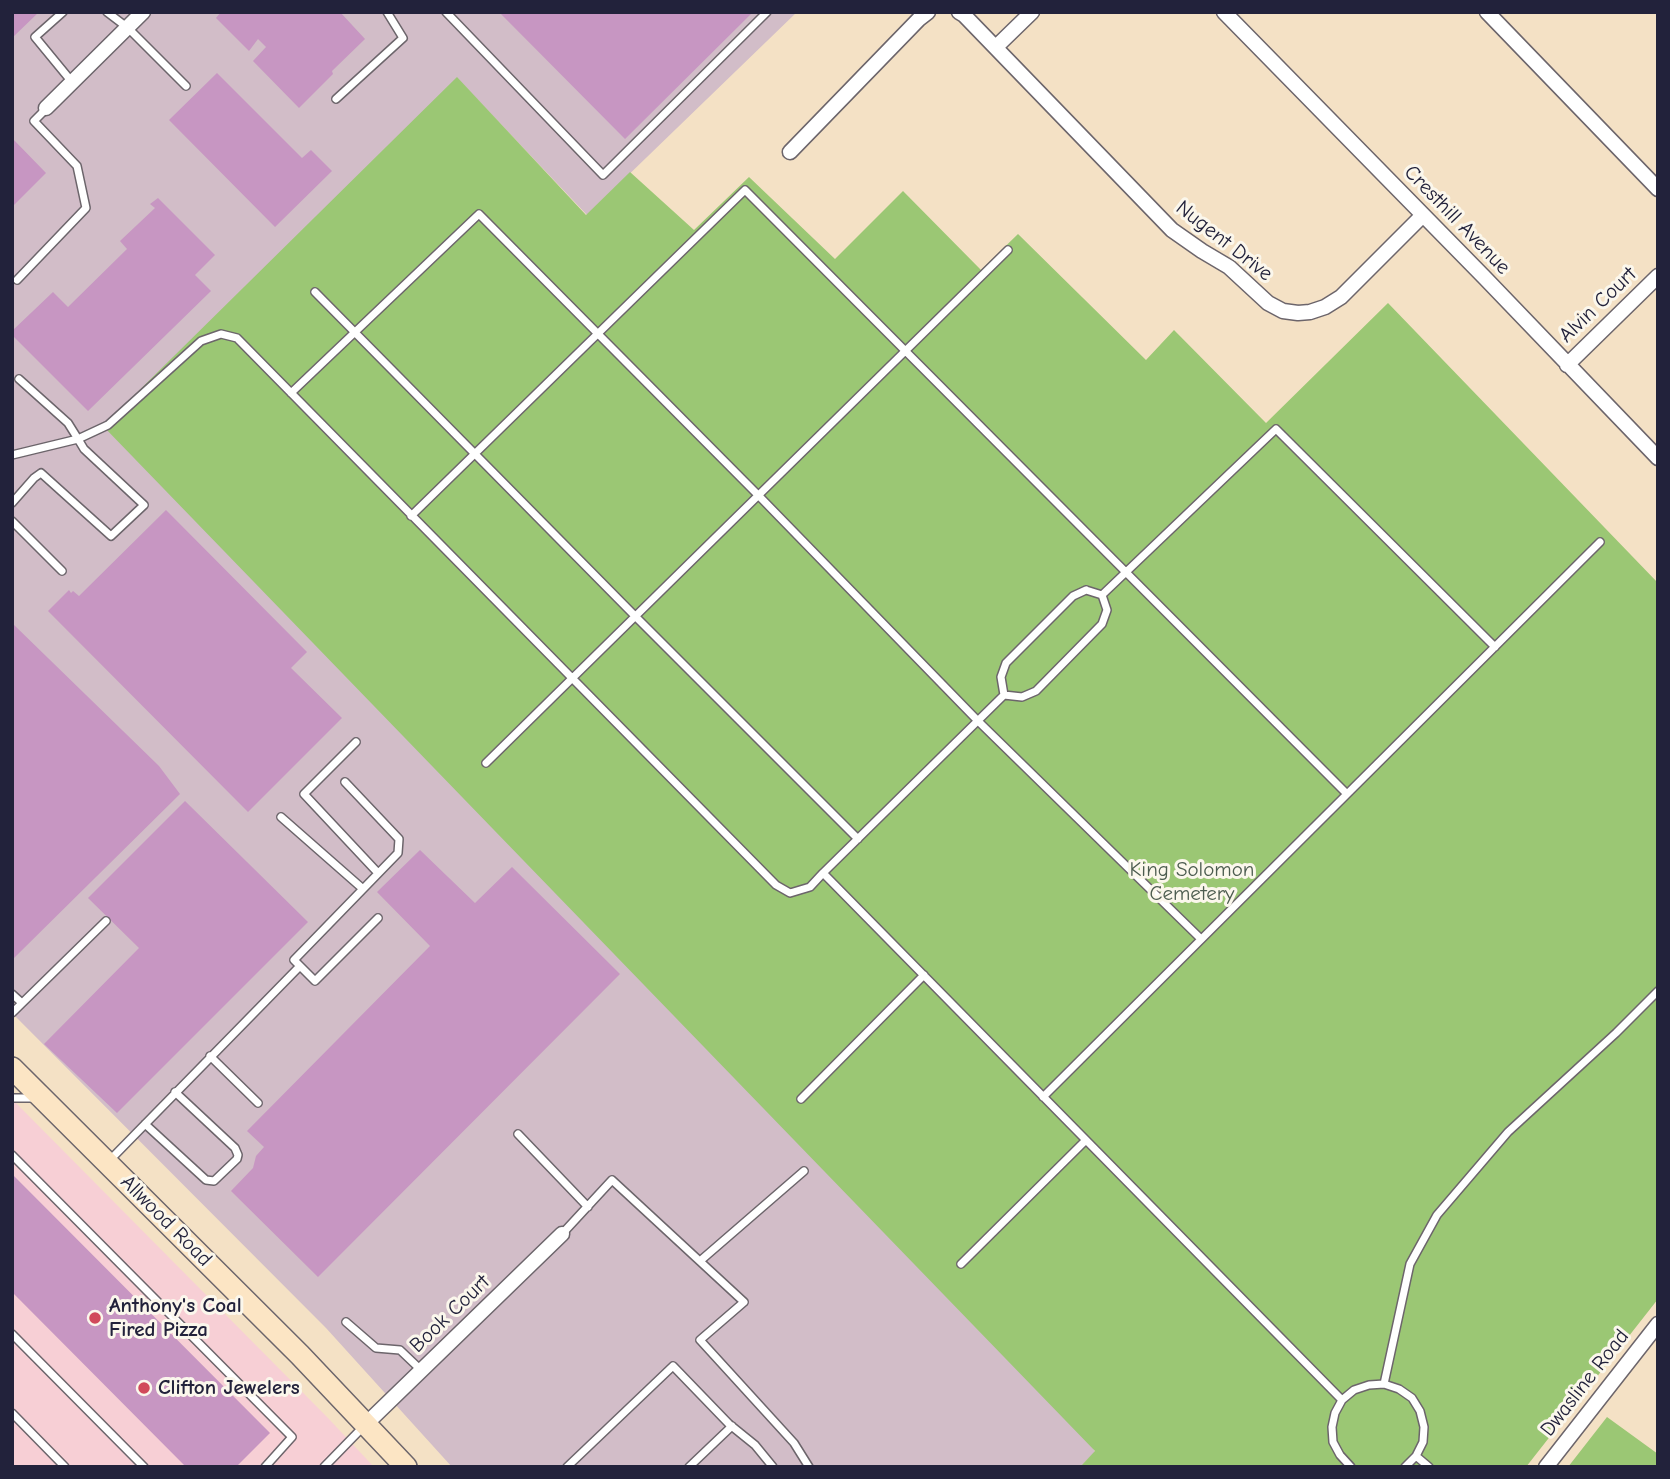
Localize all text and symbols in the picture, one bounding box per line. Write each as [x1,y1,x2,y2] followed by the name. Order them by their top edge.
[1399,160,1515,280] street label: Cresthill Avenue
[1171,195,1277,287] street label: Nugent Drive
[1554,262,1642,348] street label: Alvin Court
[1130,857,1254,907] park label: King Solomon Cemetery
[115,1170,217,1272] street label: Allwood Road
[405,1270,495,1358] street label: Book Court
[109,1293,242,1343] place label: Anthony's Coal Fired Pizza
[87,1310,103,1326] marker: Anthony's Coal Fired Pizza
[1535,1324,1635,1442] street label: Dwasline Road
[158,1375,300,1401] place label: Clifton Jewelers
[136,1380,152,1396] marker: Clifton Jewelers

